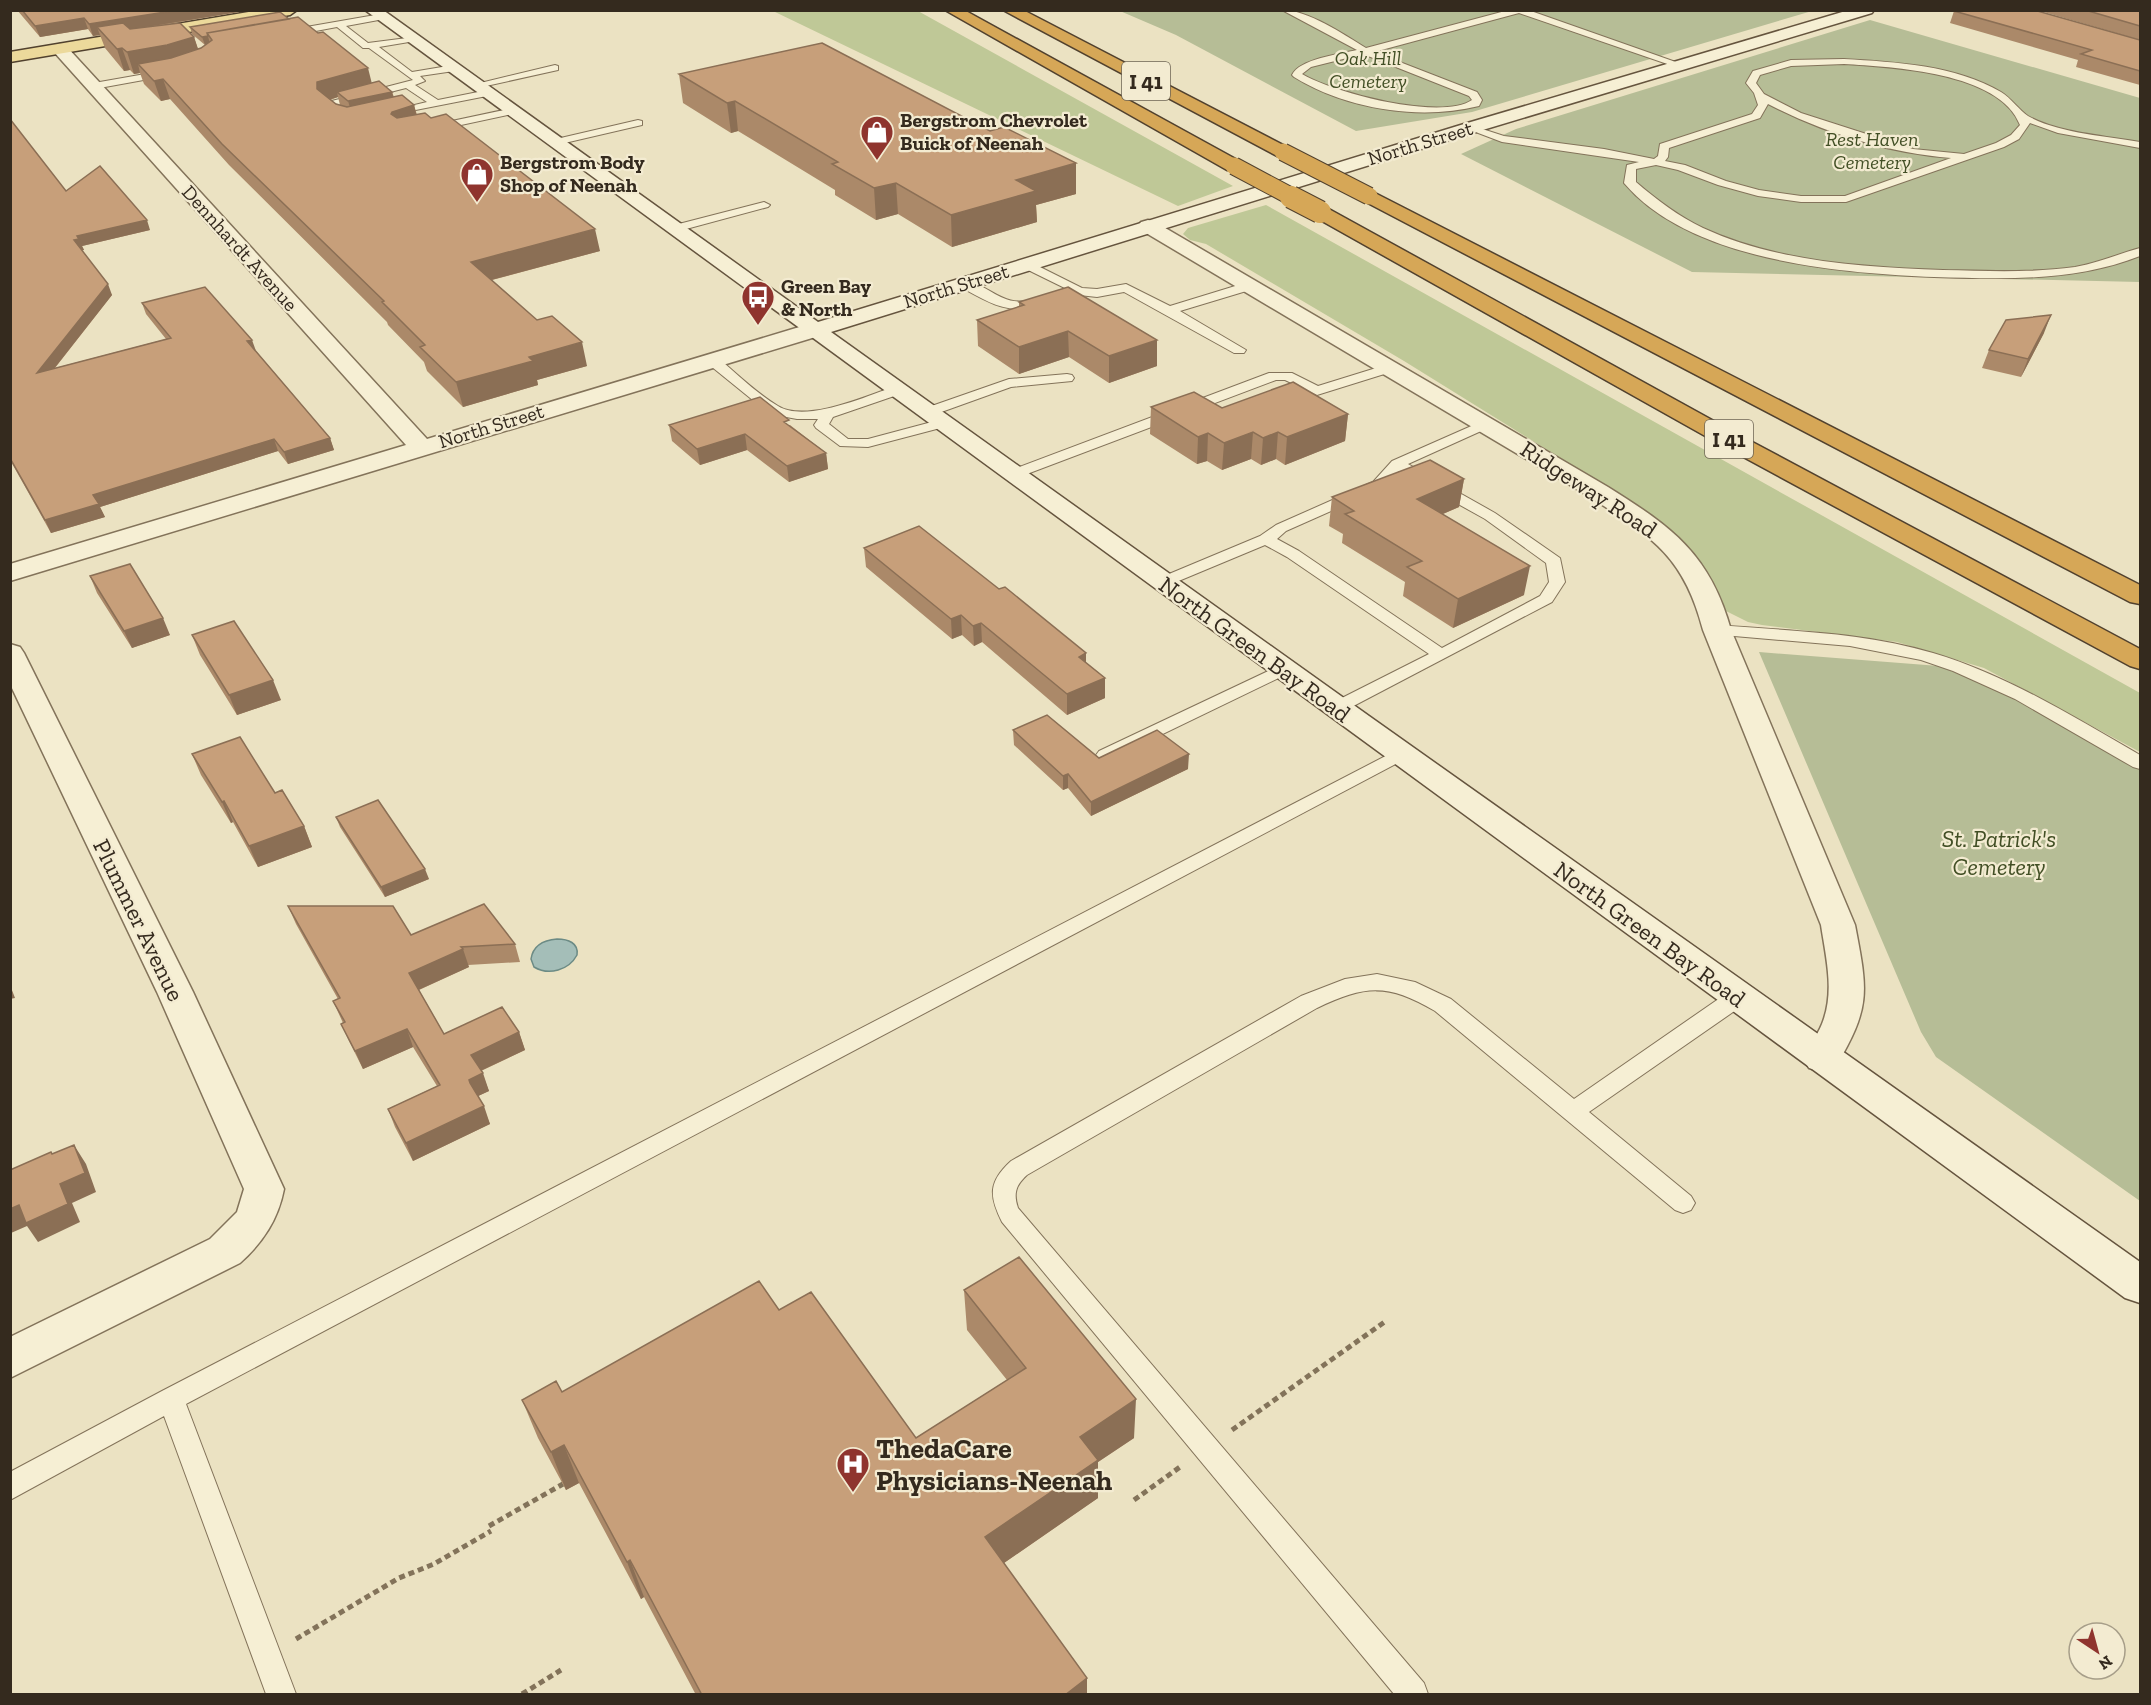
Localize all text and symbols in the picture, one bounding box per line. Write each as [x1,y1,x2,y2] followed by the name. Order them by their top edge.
[1329,46,1407,93] park label: Oak Hill Cemetery
[1122,62,1170,100] road number: I 41
[900,108,1088,155] place label: Bergstrom Chevrolet Buick of Neenah
[859,114,895,161] shop icon: Bergstrom Chevrolet Buick of Neenah
[1365,115,1476,170] street label: North Street
[1826,127,1919,174] park label: Rest Haven Cemetery
[500,150,645,197] place label: Bergstrom Body Shop of Neenah
[459,156,495,203] shop icon: Bergstrom Body Shop of Neenah
[177,180,303,316] street label: Dennhardt Avenue
[901,258,1012,313] street label: North Street
[781,274,872,321] place label: Green Bay & North
[740,279,776,326] bus stop icon: Green Bay & North
[436,398,547,453] street label: North Street
[1705,420,1753,458] road number: I 41
[1515,434,1663,544] street label: Ridgeway Road
[1153,570,1357,728] street label: North Green Bay Road
[1942,824,2056,881] park label: St. Patrick's Cemetery
[87,834,191,1006] street label: Plummer Avenue
[1548,855,1752,1013] street label: North Green Bay Road
[876,1432,1112,1497] place label: ThedaCare Physicians-Neenah
[835,1446,871,1493] hospital icon: ThedaCare Physicians-Neenah
[2067,1621,2127,1681] north arrow
[2095,1651,2116,1674] text: N

